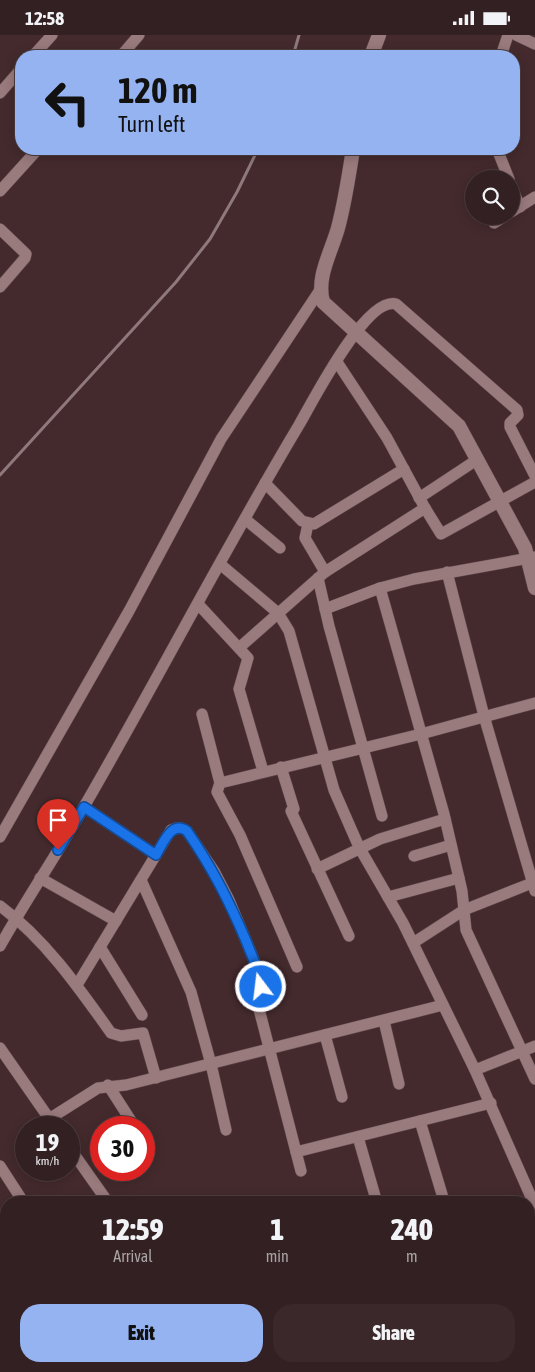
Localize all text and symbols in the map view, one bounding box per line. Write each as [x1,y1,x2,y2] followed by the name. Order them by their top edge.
[25,7,64,29] text: 12:58
[35,70,100,135] icon: left
[118,70,197,110] text: 120 m
[118,111,185,137] text: Turn left
[465,170,520,225] map controls
[465,170,520,225] button: search
[37,799,79,850] pin
[44,806,72,834] icon: arrive
[234,960,286,1012] position arrow
[90,1116,155,1181] speed limit sign: 30
[36,1128,59,1156] text: 19
[36,1154,59,1168] text: km/h
[102,1212,164,1246] text: 12:59
[270,1212,284,1246] text: 1
[391,1212,433,1246] text: 240
[113,1247,152,1265] text: Arrival
[266,1247,289,1265] text: min
[406,1247,418,1265] text: m
[20,1304,263,1362] button: Exit
[273,1304,515,1362] button: Share

